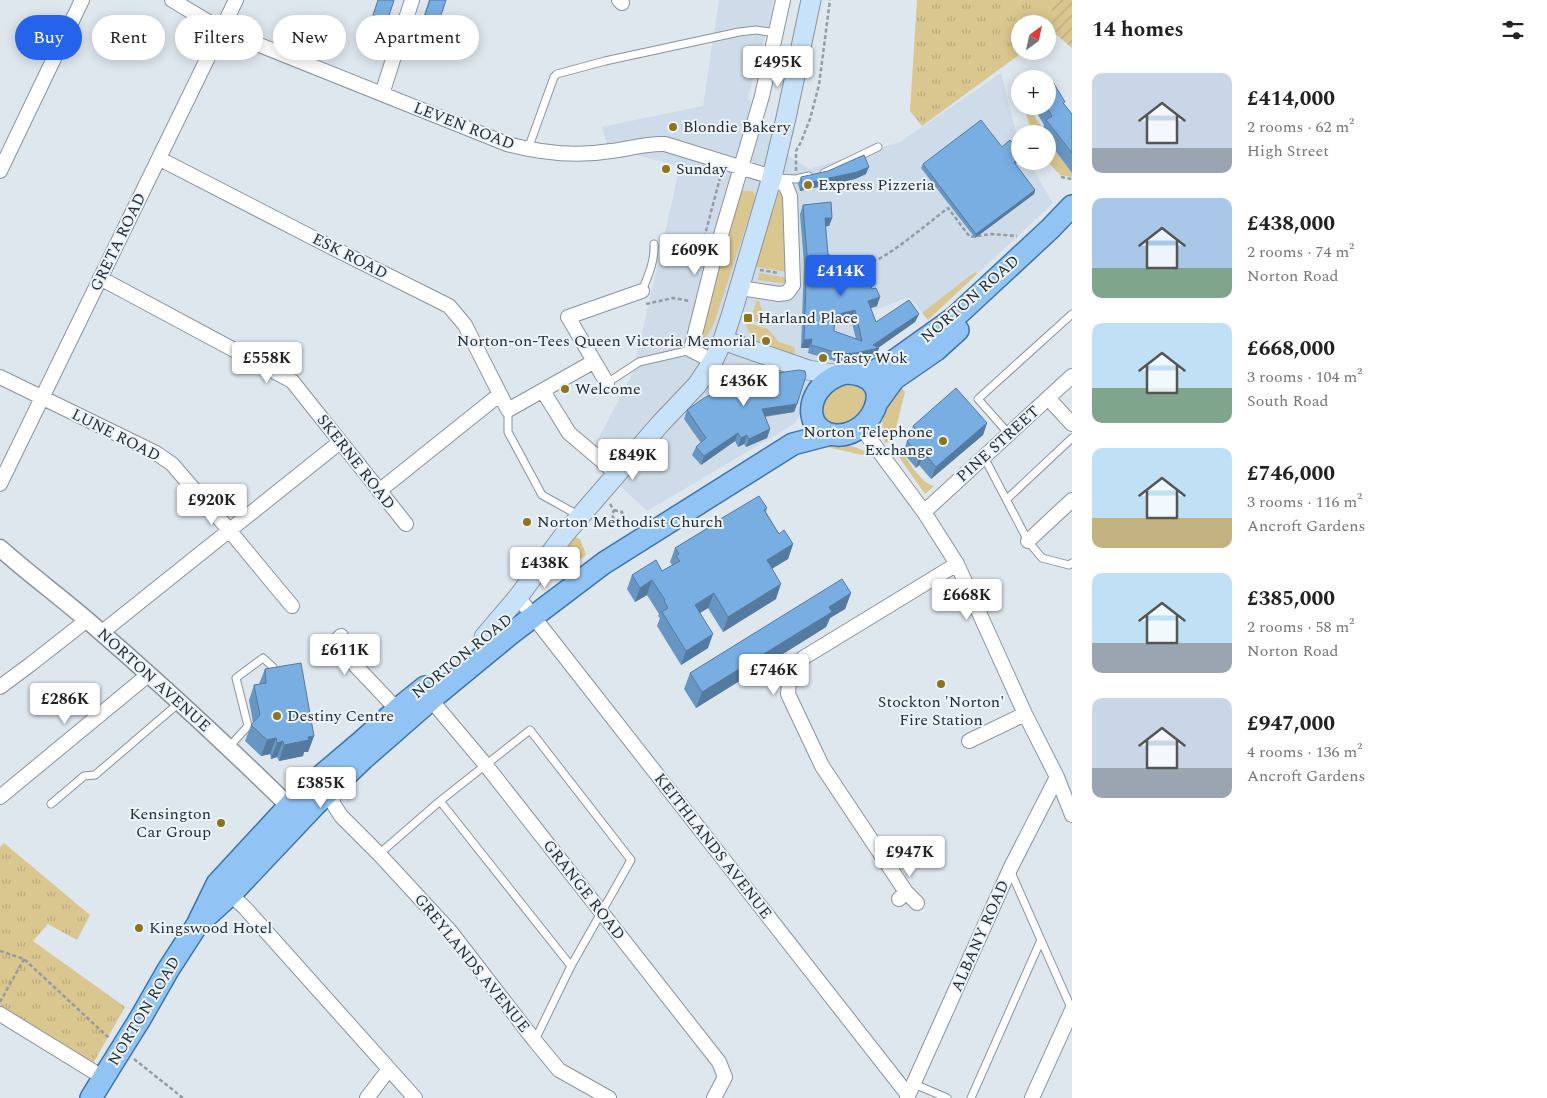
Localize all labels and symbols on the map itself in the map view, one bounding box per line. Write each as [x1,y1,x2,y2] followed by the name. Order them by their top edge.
[1011,15,1056,60] north arrow
[743,46,813,88] pin: £495K
[410,96,518,156] street label: LEVEN ROAD
[683,115,792,139] place label: Blondie Bakery
[667,121,679,133] marker: Blondie Bakery
[676,157,728,181] place label: Sunday
[660,163,672,175] marker: Sunday
[818,173,935,197] place label: Express Pizzeria
[802,179,814,191] marker: Express Pizzeria
[84,189,152,295] street label: GRETA ROAD
[308,227,392,285] street label: ESK ROAD
[660,234,730,276] pin: £609K
[915,249,1025,349] street label: NORTON ROAD
[806,254,876,297] pin: £414K
[758,306,858,330] place label: Harland Place
[742,312,754,324] marker: Harland Place
[457,329,756,353] place label: Norton-on-Tees Queen Victoria Memorial
[760,335,772,347] marker: Norton-on-Tees Queen Victoria Memorial
[232,342,302,384] pin: £558K
[833,346,908,370] place label: Tasty Wok
[817,352,829,364] marker: Tasty Wok
[709,364,779,407] pin: £436K
[575,377,641,401] place label: Welcome
[559,383,571,395] marker: Welcome
[951,400,1045,488] street label: PINE STREET
[67,402,165,468] street label: LUNE ROAD
[311,409,401,515] street label: SKERNE ROAD
[803,420,933,462] place label: Norton Telephone Exchange
[937,435,949,447] marker: Norton Telephone Exchange
[598,438,668,481] pin: £849K
[177,484,247,526] pin: £920K
[537,510,723,534] place label: Norton Methodist Church
[521,516,533,528] marker: Norton Methodist Church
[510,546,580,589] pin: £438K
[932,578,1002,621] pin: £668K
[406,608,518,704] street label: NORTON ROAD
[92,622,216,738] street label: NORTON AVENUE
[310,634,380,676] pin: £611K
[739,654,809,696] pin: £746K
[935,678,947,690] marker: Stockton 'Norton' Fire Station
[30,682,100,725] pin: £286K
[878,690,1004,732] place label: Stockton 'Norton' Fire Station
[287,704,394,728] place label: Destiny Centre
[271,710,283,722] marker: Destiny Centre
[286,766,356,809] pin: £385K
[648,768,778,924] street label: KEITHLANDS AVENUE
[129,802,211,844] place label: Kensington Car Group
[215,817,227,829] marker: Kensington Car Group
[537,835,631,945] street label: GRANGE ROAD
[875,836,945,878] pin: £947K
[945,876,1015,996] street label: ALBANY ROAD
[408,888,536,1038] street label: GREYLANDS AVENUE
[149,916,272,940] place label: Kingswood Hotel
[133,922,145,934] marker: Kingswood Hotel
[102,952,186,1070] street label: NORTON ROAD

